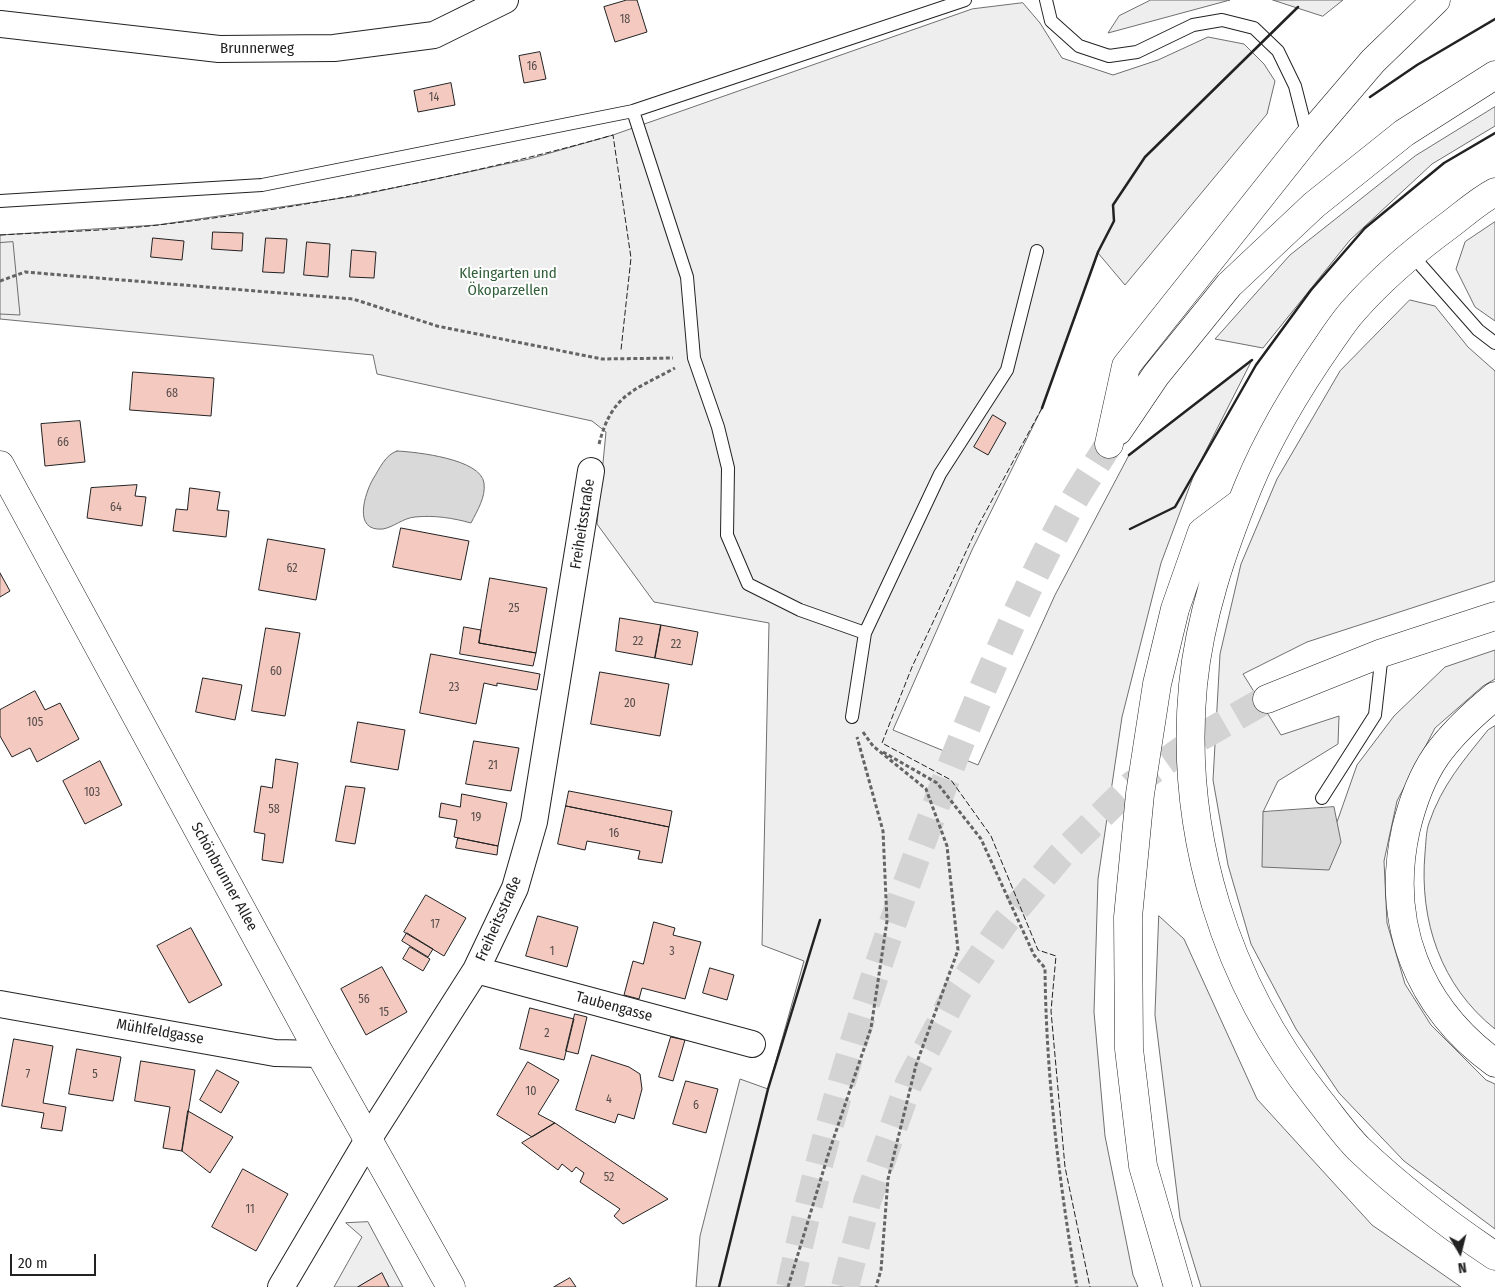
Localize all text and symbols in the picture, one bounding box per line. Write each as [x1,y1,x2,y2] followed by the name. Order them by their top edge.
[620,13,630,27] house number: 18
[220,40,294,58] street label: Brunnerweg
[527,60,537,74] house number: 16
[429,91,439,105] house number: 14
[459,265,557,300] park label: Kleingarten und Ökoparzellen
[166,387,178,401] house number: 68
[57,436,69,450] house number: 66
[567,478,599,570] street label: Freiheitsstraße
[110,501,122,515] house number: 64
[286,562,298,576] house number: 62
[509,602,519,616] house number: 25
[633,635,643,649] house number: 22
[671,638,681,652] house number: 22
[270,665,282,679] house number: 60
[449,681,459,695] house number: 23
[624,697,636,711] house number: 20
[27,716,43,730] house number: 105
[488,759,498,773] house number: 21
[84,786,100,800] house number: 103
[268,803,280,817] house number: 58
[471,811,481,825] house number: 19
[187,820,261,934] street label: Schönbrunner Allee
[609,827,619,841] house number: 16
[472,874,526,964] street label: Freiheitsstraße
[430,918,440,932] house number: 17
[550,945,554,959] house number: 1
[669,945,675,959] house number: 3
[574,988,654,1026] street label: Taubengasse
[358,993,370,1007] house number: 56
[379,1006,389,1020] house number: 15
[115,1015,205,1049] street label: Mühlfeldgasse
[544,1027,550,1041] house number: 2
[26,1068,30,1082] house number: 7
[92,1068,98,1082] house number: 5
[526,1085,536,1099] house number: 10
[606,1093,612,1107] house number: 4
[693,1099,699,1113] house number: 6
[604,1171,614,1185] house number: 52
[245,1203,255,1217] house number: 11
[1435,1227,1485,1277] north arrow
[12,1244,99,1276] scale bar
[18,1254,48,1272] text: 20 m
[1457,1258,1468,1276] text: N

